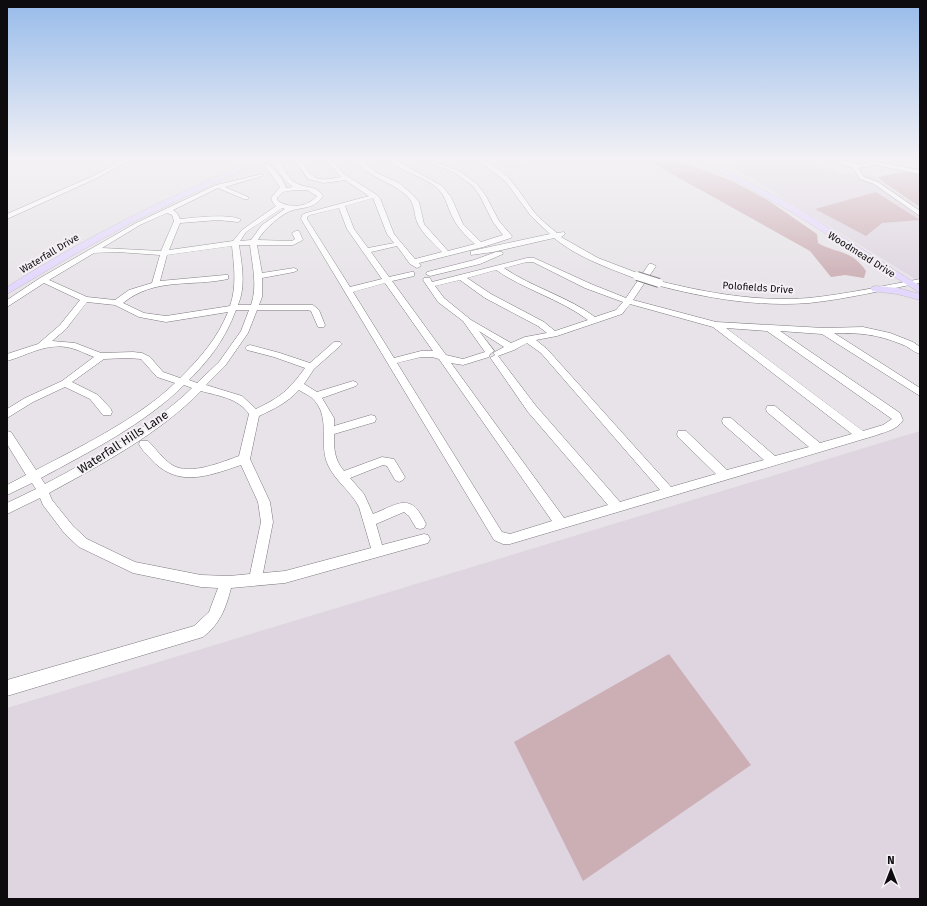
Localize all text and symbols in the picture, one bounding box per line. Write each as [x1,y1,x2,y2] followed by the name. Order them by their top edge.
[826,229,897,280] street label: Woodmead Drive
[18,232,81,276] street label: Waterfall Drive
[722,280,794,296] street label: Polofields Drive
[75,408,171,476] street label: Waterfall Hills Lane
[871,850,911,890] north arrow
[887,854,895,867] text: N

